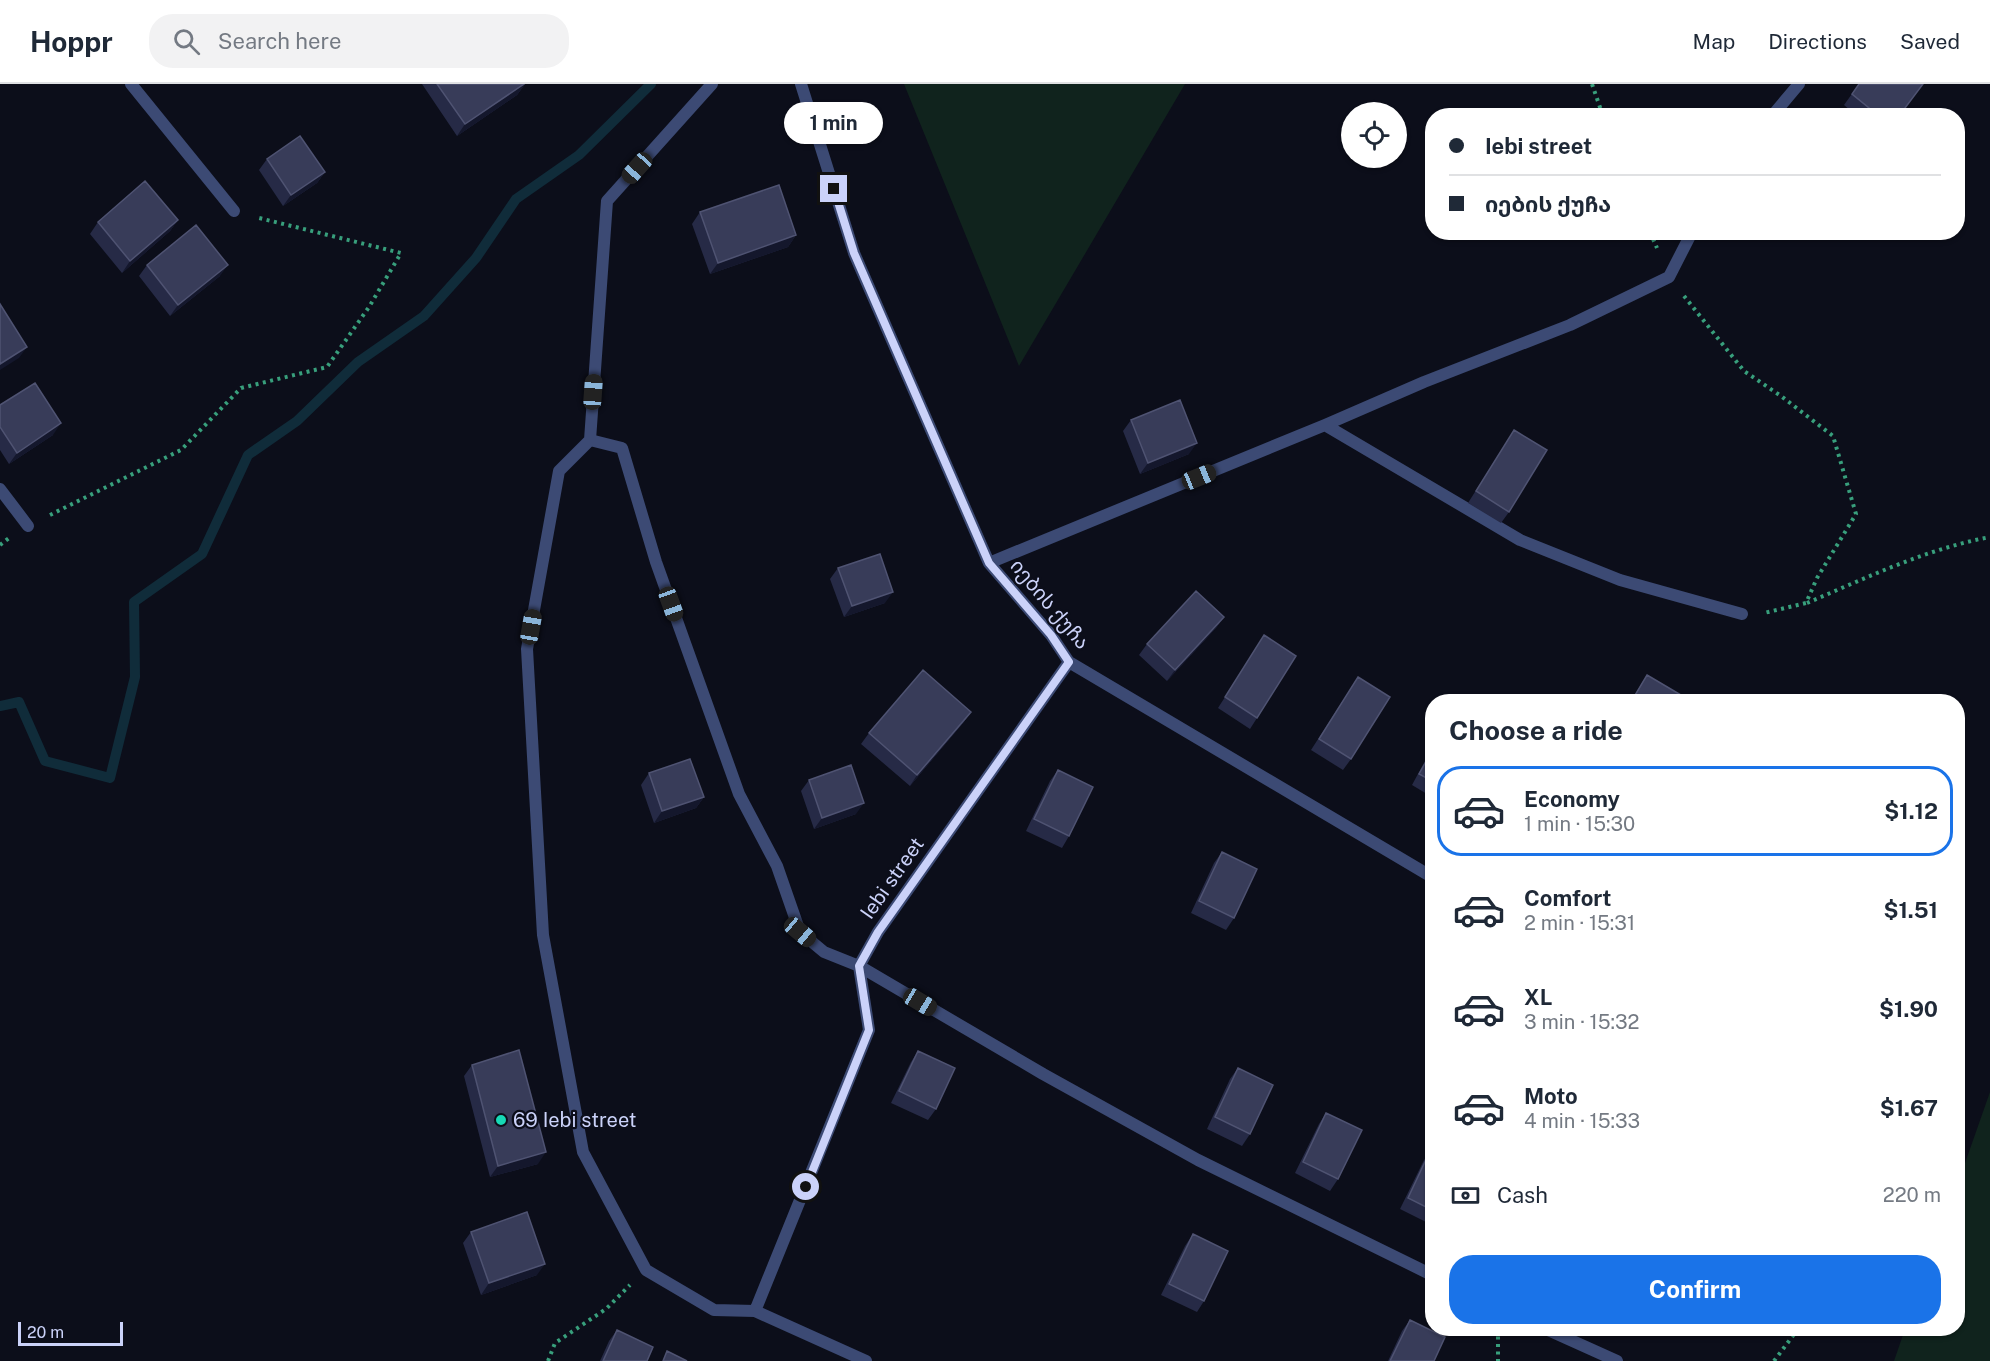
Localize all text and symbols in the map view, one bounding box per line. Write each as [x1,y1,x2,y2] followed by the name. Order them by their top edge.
[149,14,569,68] search box
[30,25,113,58] text: Hoppr
[170,25,203,58] icon: search
[218,28,341,54] text: Search here
[1693,29,1735,54] text: Map
[1768,29,1867,54] text: Directions
[1900,29,1960,54] text: Saved
[784,102,884,144] callout: 1 min
[1341,102,1407,168] map controls
[1341,102,1407,168] button: locate
[809,111,858,135] text: 1 min
[1485,133,1592,159] text: Iebi street
[618,149,656,187] car
[820,175,847,202] route end
[1485,191,1611,217] text: იების ქუჩა
[583,373,603,411] car
[1179,462,1219,492] car
[1005,554,1095,654] street label: იების ქუჩა
[656,584,686,624] car
[519,608,543,646] car
[1449,714,1623,746] text: Choose a ride
[1452,784,1506,838] icon: car
[1524,786,1620,812] text: Economy
[1884,798,1938,824] text: $1.12
[1524,812,1635,836] text: 1 min · 15:30
[855,833,929,923] street label: Iebi street
[1452,883,1506,937] icon: car
[1524,885,1611,911] text: Comfort
[1883,897,1938,923] text: $1.51
[1524,911,1635,935] text: 2 min · 15:31
[780,914,820,950] car
[1452,982,1506,1036] icon: car
[1524,984,1552,1010] text: XL
[900,985,940,1019] car
[1879,996,1938,1022] text: $1.90
[1524,1010,1640,1034] text: 3 min · 15:32
[1452,1081,1506,1135] icon: car
[1524,1083,1578,1109] text: Moto
[1880,1095,1938,1121] text: $1.67
[513,1108,637,1132] place label: 69 Iebi street
[1524,1109,1640,1133] text: 4 min · 15:33
[494,1113,508,1127] marker: 69 Iebi street
[792,1173,819,1200] route start
[1449,1179,1482,1212] icon: cash
[1497,1182,1548,1208] text: Cash
[1883,1183,1941,1207] text: 220 m
[1449,1255,1941,1324] button: Confirm
[18,1319,123,1346] scale bar
[27,1323,64,1342] text: 20 m

